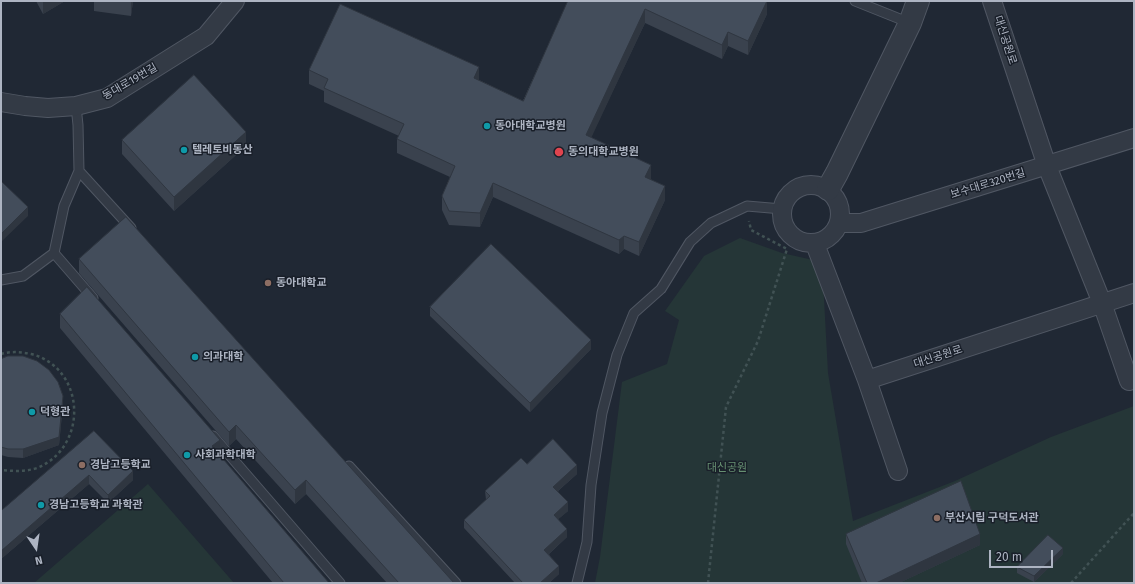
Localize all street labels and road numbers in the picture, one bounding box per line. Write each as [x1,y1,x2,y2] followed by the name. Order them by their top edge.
[991,14,1019,66] street label: 대신공원로
[100,61,160,103] street label: 동대로19번길
[949,166,1027,202] street label: 보수대로320번길
[912,343,964,371] street label: 대신공원로

